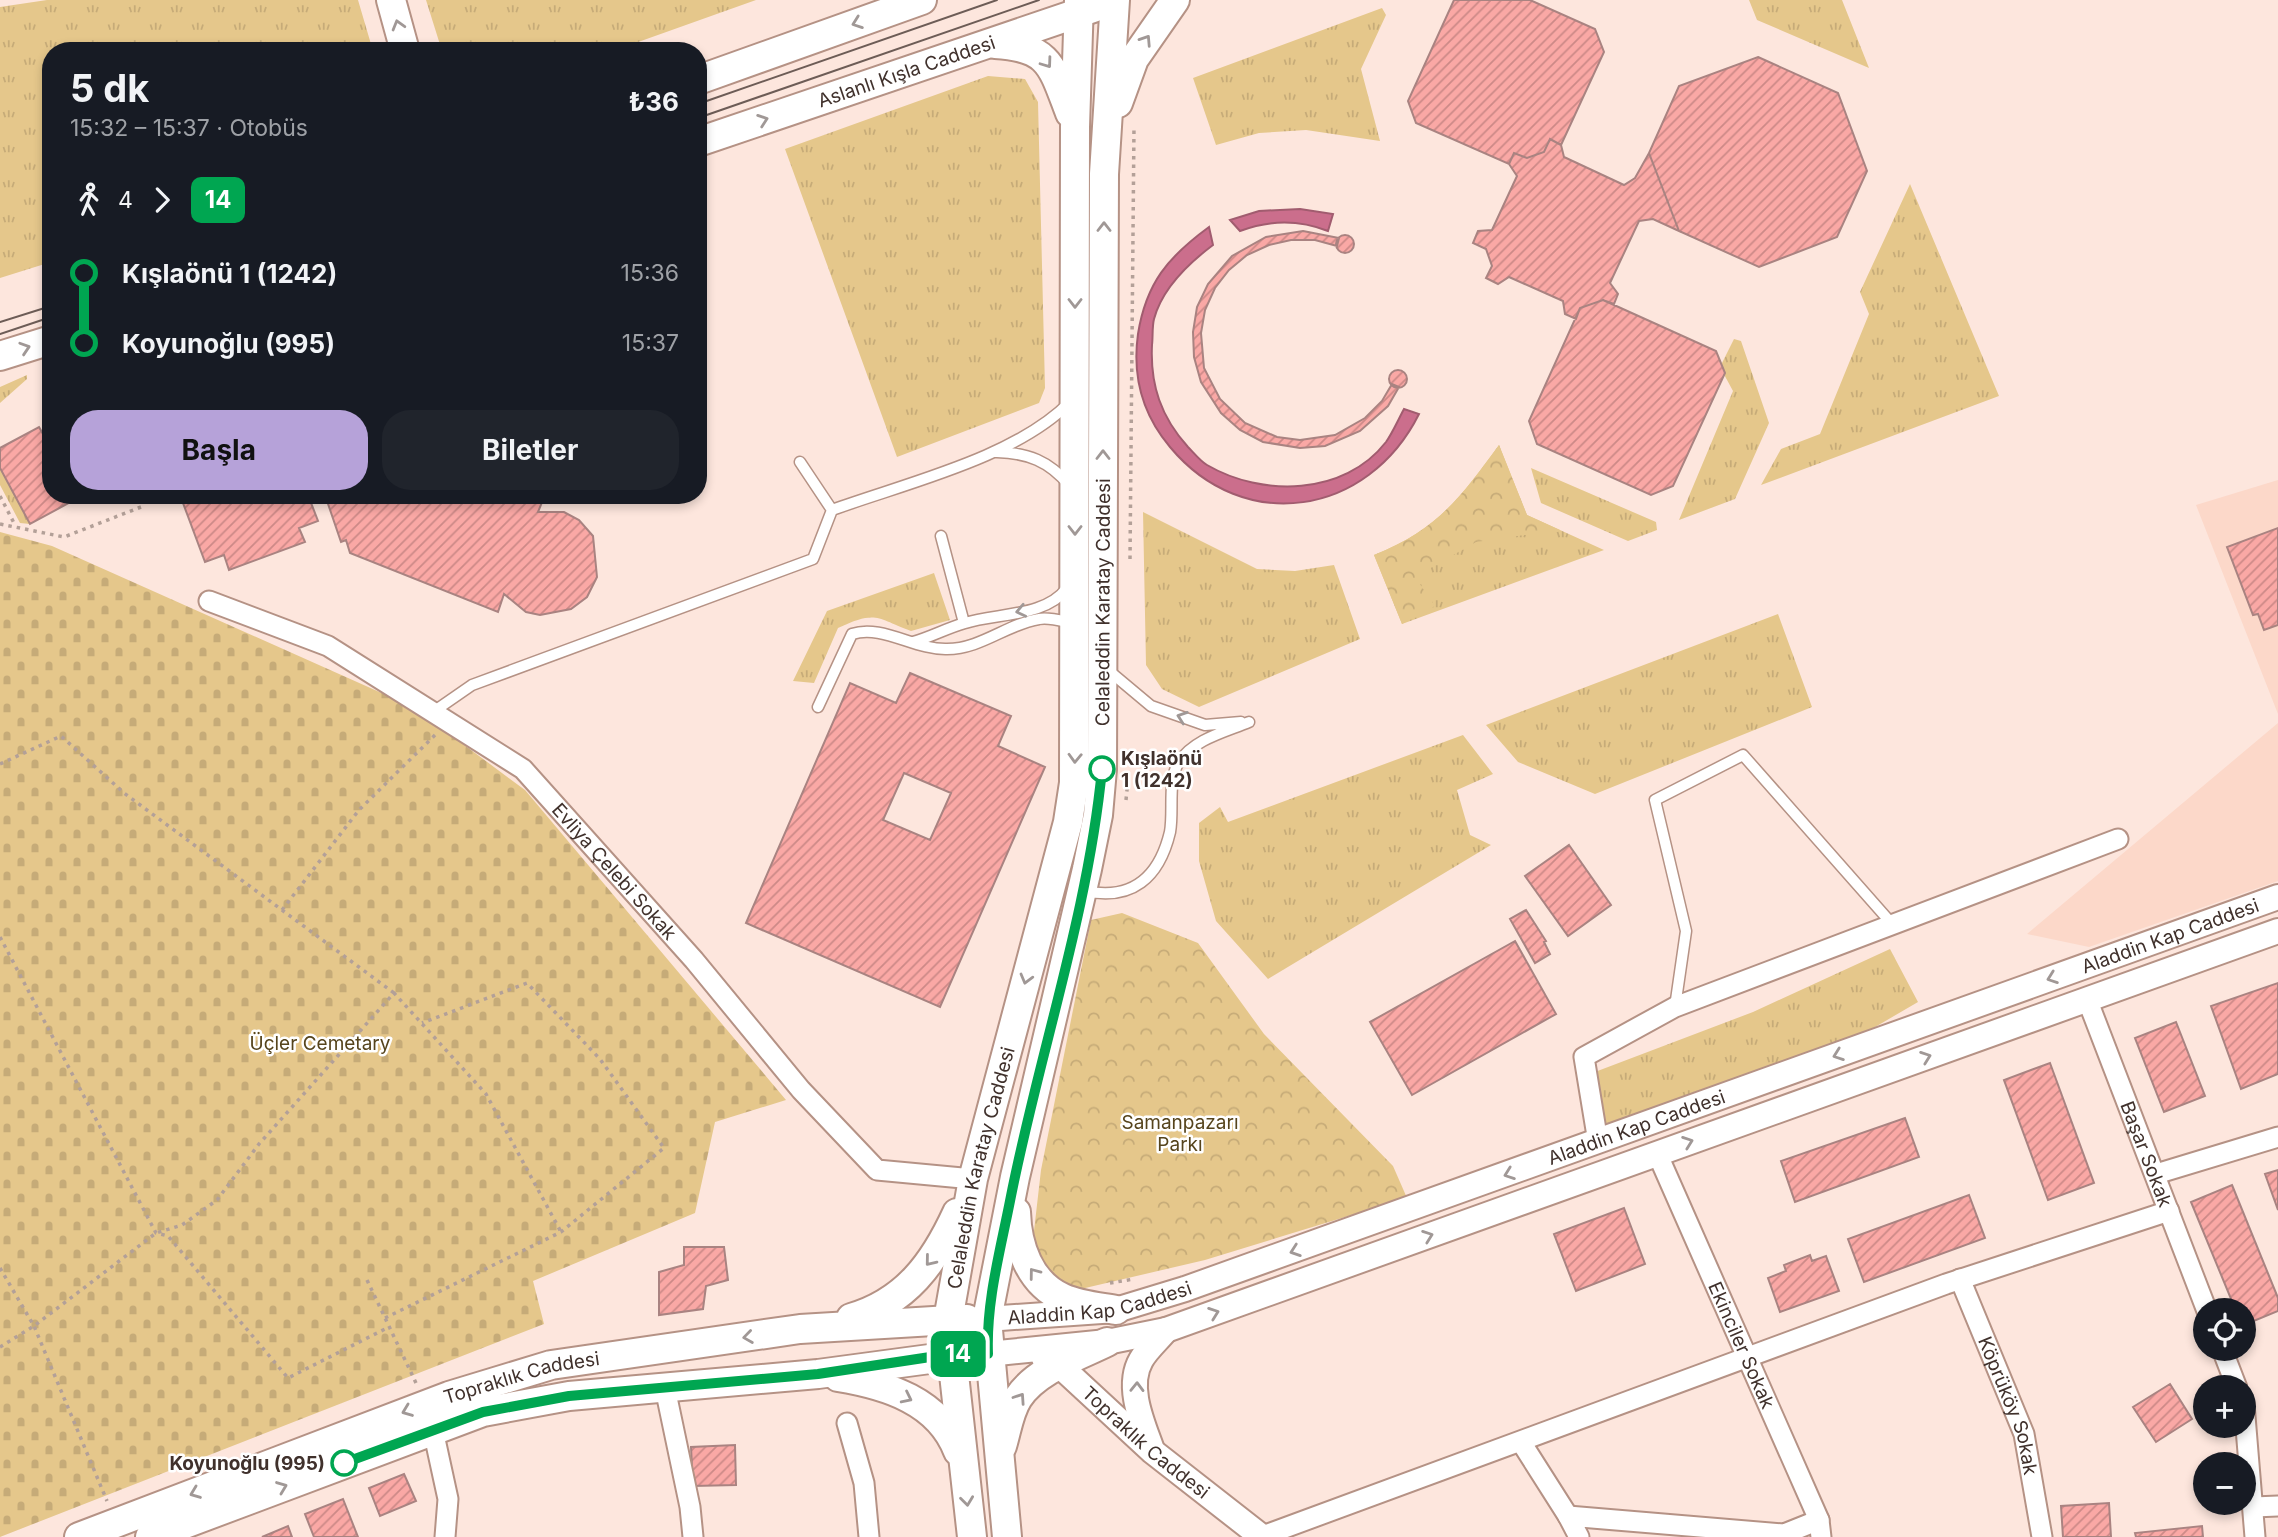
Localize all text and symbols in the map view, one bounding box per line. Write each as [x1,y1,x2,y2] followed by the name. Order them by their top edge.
[852,15,864,29] one-way arrow
[392,20,406,32] one-way arrow
[815,31,998,112] street label: Aslanlı Kışla Caddesi
[1137,35,1150,48] one-way arrow
[1039,55,1051,68] one-way arrow
[70,65,149,111] text: 5 dk
[629,86,679,117] text: ₺36
[70,114,308,142] text: 15:32 – 15:37 · Otobüs
[756,114,769,128] one-way arrow
[70,181,108,219] icon: walk
[143,181,181,219] icon: forward
[205,185,231,214] text: 14
[118,186,133,214] text: 4
[1096,221,1112,232] one-way arrow
[122,258,337,289] text: Kışlaönü 1 (1242)
[621,259,679,287] text: 15:36
[1067,298,1083,308] one-way arrow
[122,328,335,359] text: Koyunoğlu (995)
[622,329,679,357] text: 15:37
[19,341,31,356] one-way arrow
[70,410,368,490] button: Başla
[382,410,679,490] button: Biletler
[1095,449,1111,459] one-way arrow
[1091,478,1114,726] street label: Celaleddin Karatay Caddesi
[1067,525,1083,536] one-way arrow
[1015,602,1027,617] one-way arrow
[1176,711,1189,725] one-way arrow
[1121,747,1202,792] place label: Kışlaönü 1 (1242)
[1067,753,1083,763] one-way arrow
[1089,756,1115,782] marker: Kışlaönü 1 (1242)
[547,798,682,945] street label: Evliya Çelebi Sokak
[2078,893,2262,978] street label: Aladdin Kap Caddesi
[2047,969,2059,983] one-way arrow
[1020,973,1034,985] one-way arrow
[250,1032,391,1055] park label: Üçler Cemetary
[942,1044,1019,1291] street label: Celaleddin Karatay Caddesi
[1833,1047,1845,1061] one-way arrow
[1919,1051,1931,1065] one-way arrow
[1545,1085,1728,1169] street label: Aladdin Kap Caddesi
[2116,1098,2178,1211] street label: Başar Sokak
[1121,1111,1239,1156] park label: Samanpazarı Parkı
[1682,1136,1694,1150] one-way arrow
[1504,1166,1516,1180] one-way arrow
[1422,1230,1434,1244] one-way arrow
[1289,1243,1302,1257] one-way arrow
[926,1252,938,1265] one-way arrow
[1030,1268,1043,1280] one-way arrow
[1007,1276,1195,1329] street label: Aladdin Kap Caddesi
[1704,1278,1780,1413] street label: Ekinciler Sokak
[2193,1298,2256,1515] map controls
[2193,1298,2256,1361] button: locate
[1208,1307,1220,1321] one-way arrow
[742,1329,754,1344] one-way arrow
[926,1331,990,1377] line badge: 14
[1973,1333,2043,1477] street label: Köprüköy Sokak
[945,1339,971,1368] text: 14
[441,1347,601,1409] street label: Topraklık Caddesi
[2193,1375,2256,1438] button: +
[1078,1381,1214,1503] street label: Topraklık Caddesi
[1130,1381,1145,1392] one-way arrow
[900,1389,912,1403] one-way arrow
[1011,1393,1024,1406] one-way arrow
[402,1403,414,1417] one-way arrow
[331,1450,357,1476] marker: Koyunoğlu (995)
[169,1452,325,1475] place label: Koyunoğlu (995)
[2193,1452,2256,1515] button: −
[276,1481,288,1495] one-way arrow
[189,1484,201,1498] one-way arrow
[960,1495,975,1506] one-way arrow

